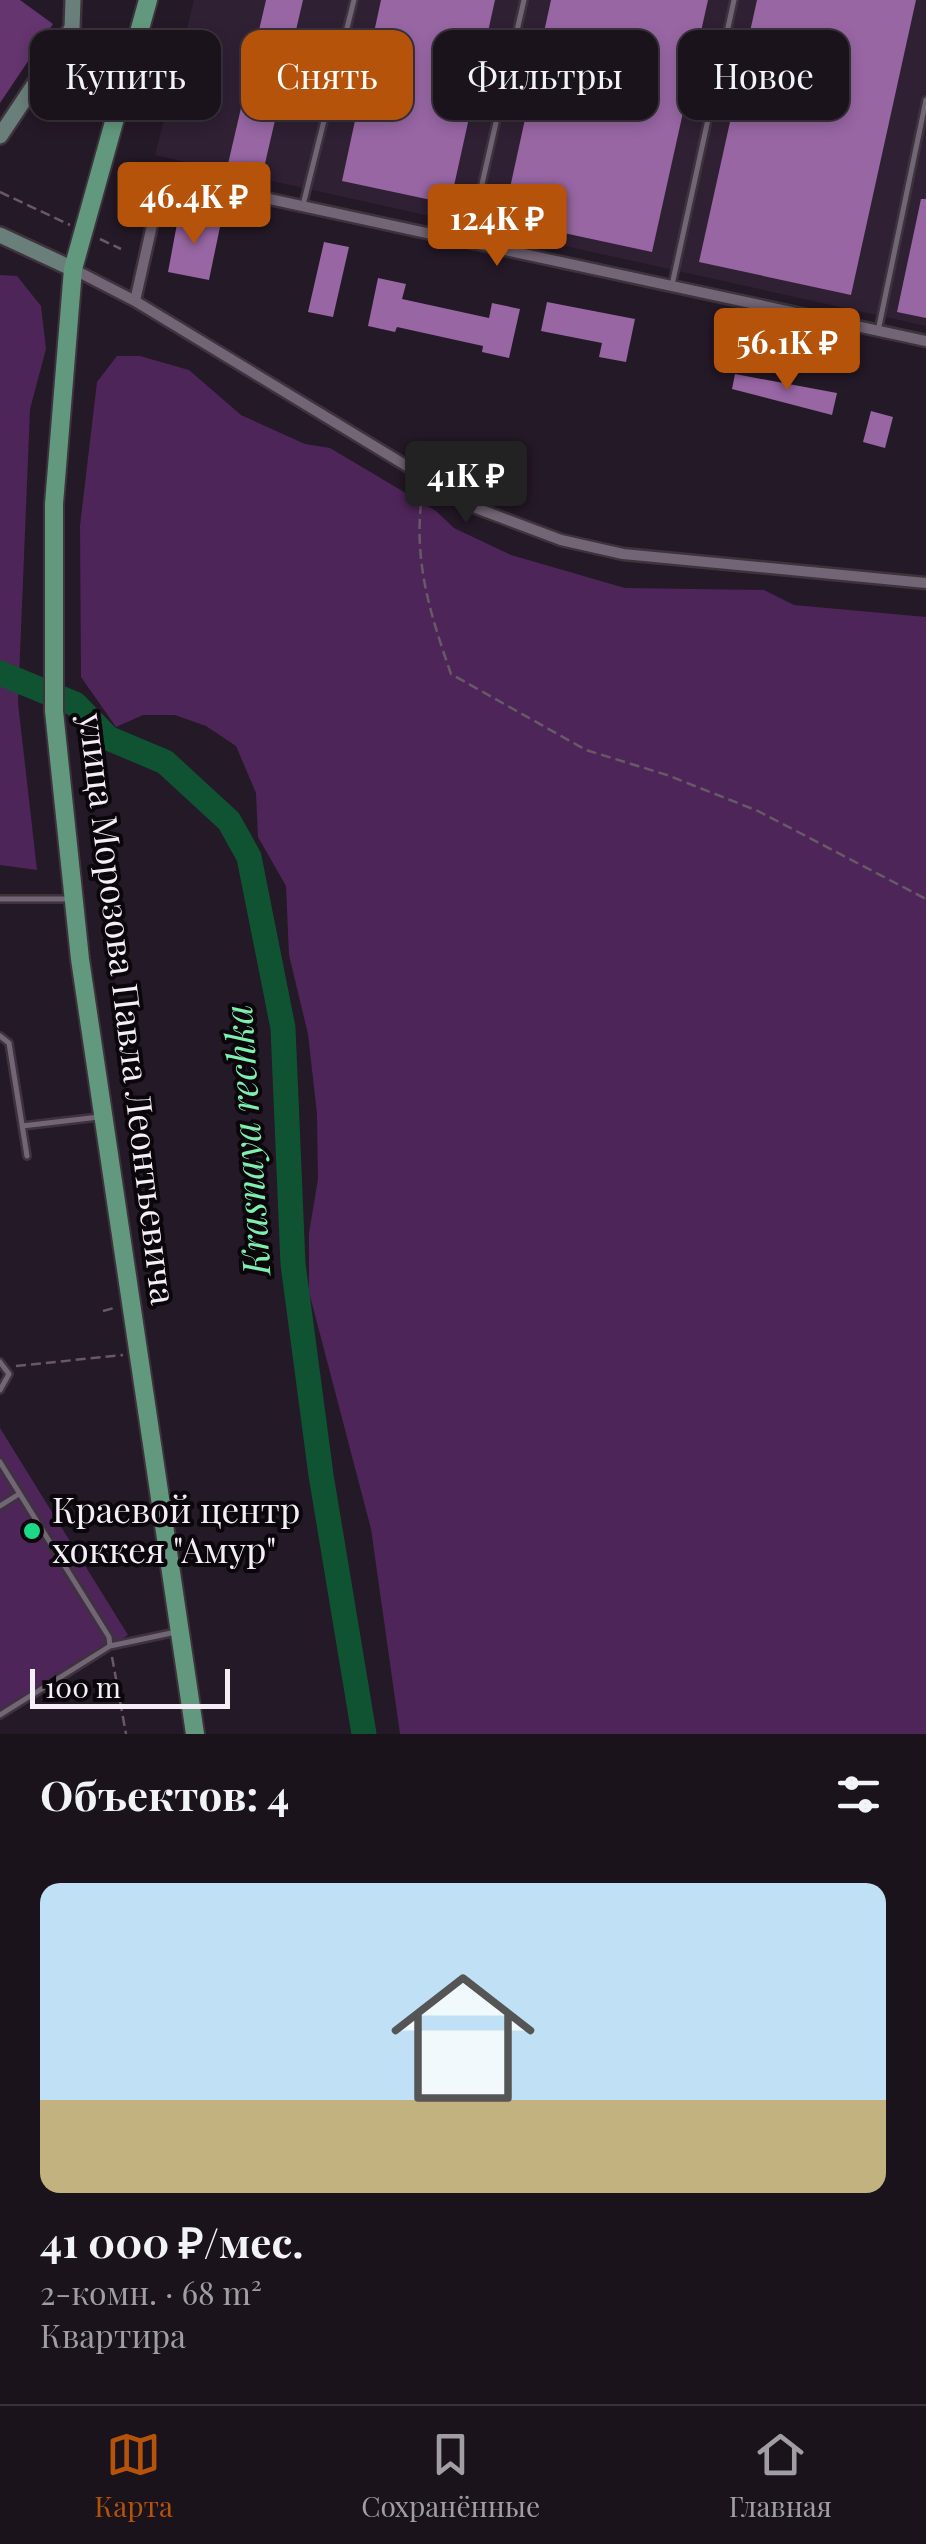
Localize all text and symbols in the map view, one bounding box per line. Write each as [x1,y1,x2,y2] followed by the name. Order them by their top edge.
[30,30,221,120] chip: Купить
[241,30,413,120] chip: Снять
[433,30,658,120] chip: Фильтры
[678,30,849,120] chip: Новое
[102,162,286,247] pin: 46.4K ₽
[139,173,249,216] text: 46.4K ₽
[416,184,578,269] pin: 124K ₽
[450,195,544,238] text: 124K ₽
[695,308,879,393] pin: 56.1K ₽
[736,319,838,362] text: 56.1K ₽
[396,441,536,526] pin: 41K ₽
[427,452,505,495] text: 41K ₽
[70,709,189,1308] street label: улица Морозова Павла Леонтьевича
[211,1003,281,1279] water label: Krasnaya rechka
[52,1485,300,1572] place label: Краевой центр хоккея "Амур"
[21,1520,43,1542] marker: Краевой центр хоккея "Амур"
[30,1664,230,1708] scale bar
[45,1668,121,1705] text: 100 m
[40,1766,289,1822] text: Объектов: 4
[831,1767,886,1822] icon: filters
[373,1948,553,2128] icon: home
[40,2213,304,2269] text: 41 000 ₽/мес.
[40,2270,262,2313] text: 2-комн. · 68 m²
[40,2313,186,2356] text: Квартира
[94,2427,173,2524] tab: Карта
[361,2427,540,2524] tab: Сохранённые
[729,2427,832,2524] tab: Главная

